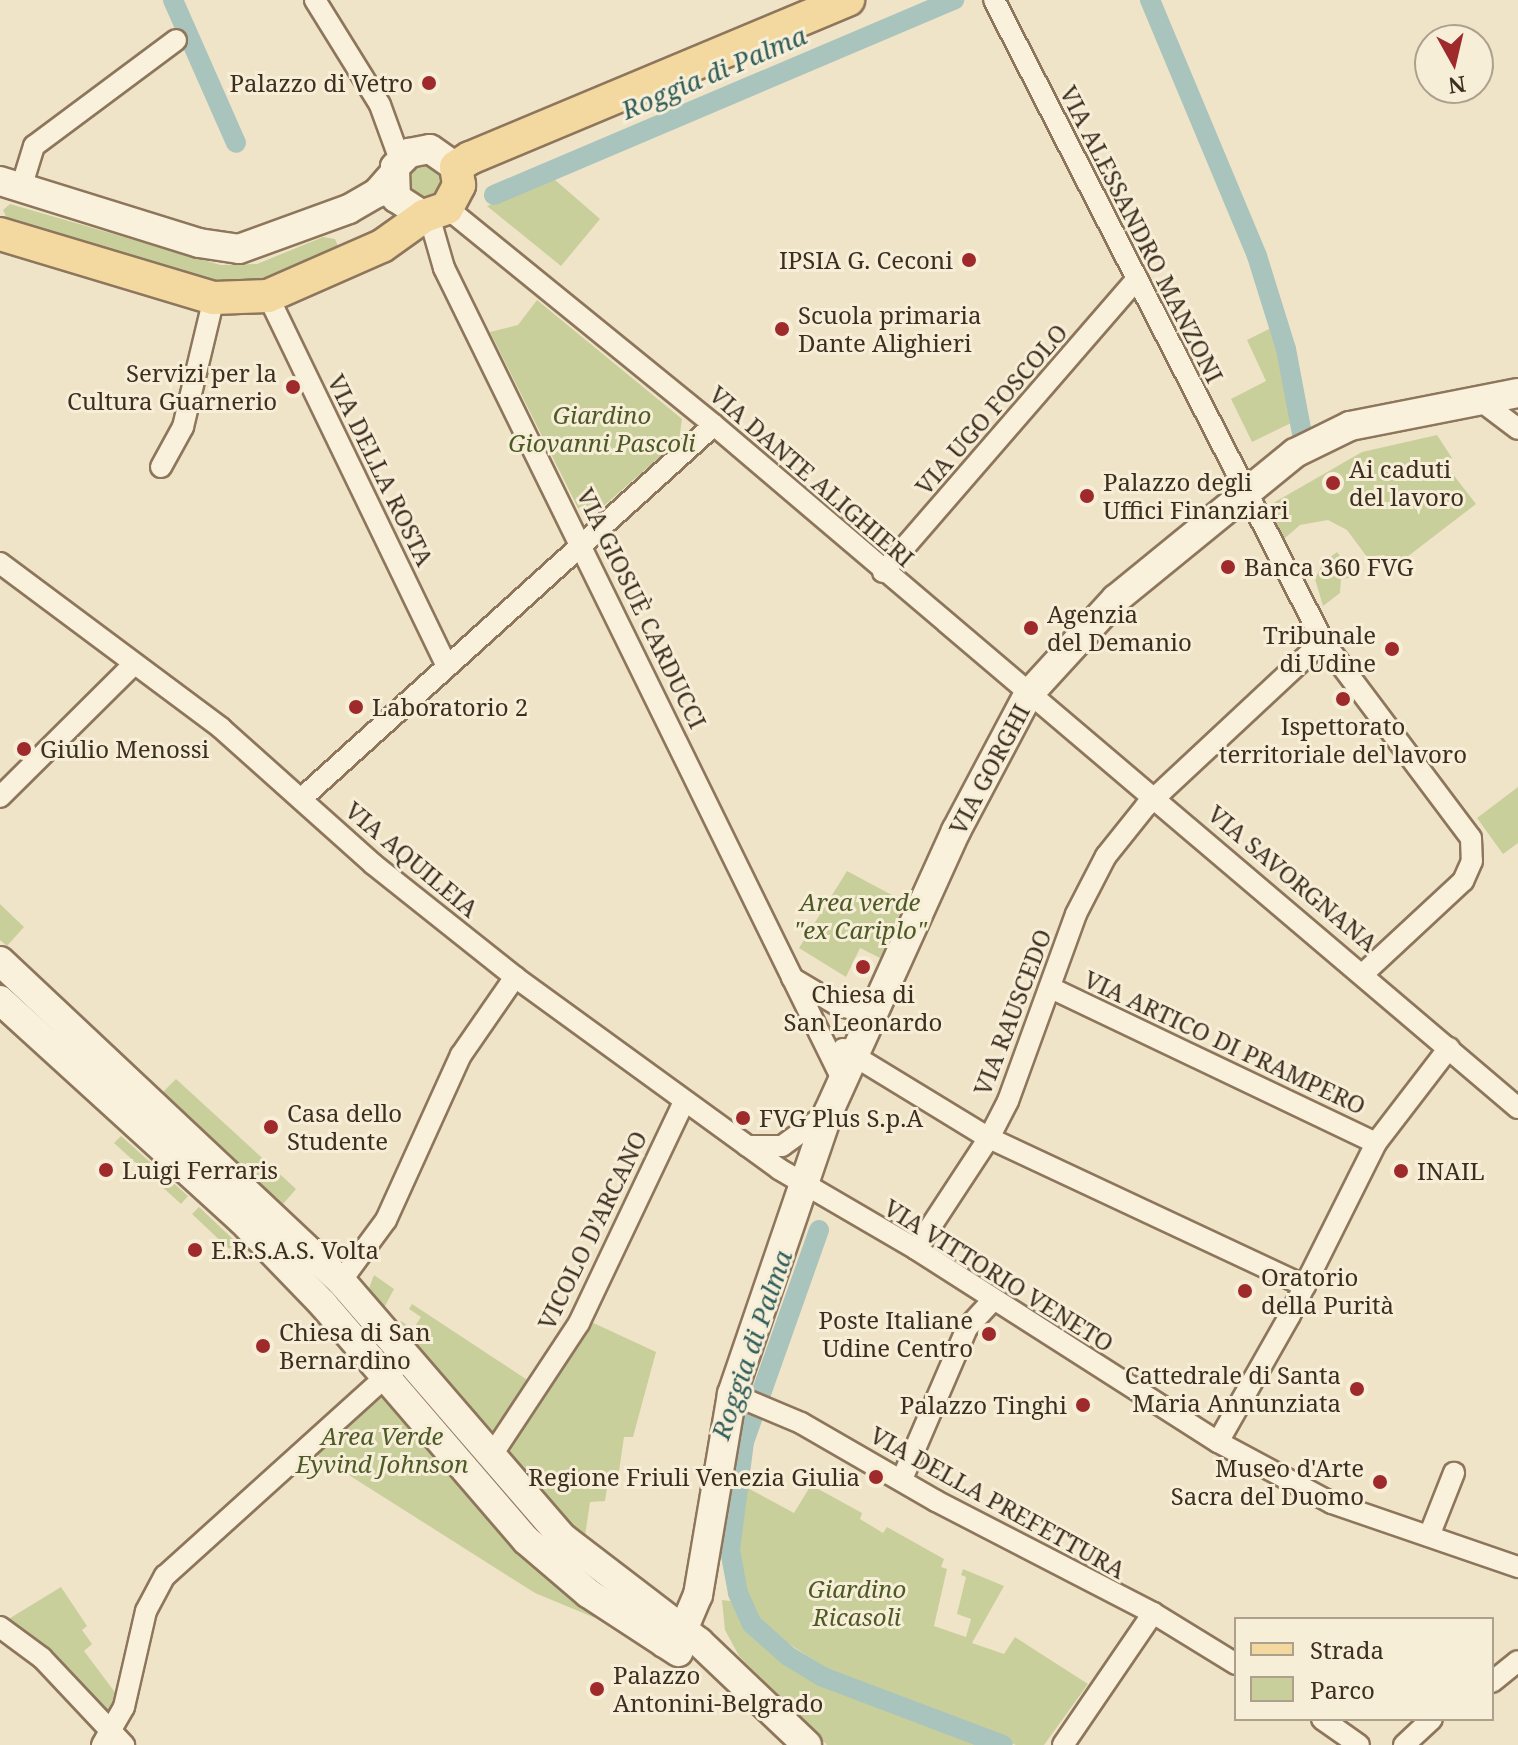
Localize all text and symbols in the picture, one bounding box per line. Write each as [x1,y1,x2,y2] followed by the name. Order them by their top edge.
[617,20,811,126] water label: Roggia di Palma
[1414,24,1494,104] north arrow
[230,69,413,97] place label: Palazzo di Vetro
[1446,70,1468,102] text: N
[420,74,438,92] marker: Palazzo di Vetro
[1054,81,1230,387] street label: VIA ALESSANDRO MANZONI
[779,246,953,274] place label: IPSIA G. Ceconi
[960,251,978,269] marker: IPSIA G. Ceconi
[798,301,982,357] place label: Scuola primaria Dante Alighieri
[909,318,1073,500] street label: VIA UGO FOSCOLO
[773,320,791,338] marker: Scuola primaria Dante Alighieri
[67,359,277,415] place label: Servizi per la Cultura Guarnerio
[322,370,440,570] street label: VIA DELLA ROSTA
[284,378,302,396] marker: Servizi per la Cultura Guarnerio
[704,379,920,573] street label: VIA DANTE ALIGHIERI
[508,401,696,457] park label: Giardino Giovanni Pascoli
[1349,455,1464,511] place label: Ai caduti del lavoro
[1103,468,1289,524] place label: Palazzo degli Uffici Finanziari
[1324,474,1342,492] marker: Ai caduti del lavoro
[571,483,713,733] street label: VIA GIOSUÈ CARDUCCI
[1078,487,1096,505] marker: Palazzo degli Uffici Finanziari
[1244,553,1414,581] place label: Banca 360 FVG
[1219,558,1237,576] marker: Banca 360 FVG
[1047,600,1192,656] place label: Agenzia del Demanio
[1022,619,1040,637] marker: Agenzia del Demanio
[1263,621,1376,677] place label: Tribunale di Udine
[1383,640,1401,658] marker: Tribunale di Udine
[1334,690,1352,708] marker: Ispettorato territoriale del lavoro
[372,693,528,721] place label: Laboratorio 2
[347,698,365,716] marker: Laboratorio 2
[943,699,1035,839] street label: VIA GORGHI
[1219,712,1467,768] place label: Ispettorato territoriale del lavoro
[40,735,209,763] place label: Giulio Menossi
[15,740,33,758] marker: Giulio Menossi
[340,795,484,923] street label: VIA AQUILEIA
[1202,799,1384,957] street label: VIA SAVORGNANA
[793,888,927,944] park label: Area verde "ex Cariplo"
[967,925,1057,1099] street label: VIA RAUSCEDO
[854,958,872,976] marker: Chiesa di San Leonardo
[1080,964,1370,1120] street label: VIA ARTICO DI PRAMPERO
[784,980,942,1036] place label: Chiesa di San Leonardo
[287,1099,402,1155] place label: Casa dello Studente
[759,1104,923,1132] place label: FVG Plus S.p.A
[734,1109,752,1127] marker: FVG Plus S.p.A
[262,1118,280,1136] marker: Casa dello Studente
[531,1126,653,1334] street label: VICOLO D'ARCANO
[122,1156,278,1184] place label: Luigi Ferraris
[1417,1157,1485,1185] place label: INAIL
[97,1161,115,1179] marker: Luigi Ferraris
[1392,1162,1410,1180] marker: INAIL
[879,1193,1119,1357] street label: VIA VITTORIO VENETO
[211,1236,379,1264] place label: E.R.S.A.S. Volta
[186,1241,204,1259] marker: E.R.S.A.S. Volta
[705,1246,799,1444] water label: Roggia di Palma
[1261,1263,1394,1319] place label: Oratorio della Purità
[1236,1282,1254,1300] marker: Oratorio della Purità
[819,1306,973,1362] place label: Poste Italiane Udine Centro
[279,1318,431,1374] place label: Chiesa di San Bernardino
[980,1325,998,1343] marker: Poste Italiane Udine Centro
[254,1337,272,1355] marker: Chiesa di San Bernardino
[1125,1361,1341,1417] place label: Cattedrale di Santa Maria Annunziata
[1348,1380,1366,1398] marker: Cattedrale di Santa Maria Annunziata
[900,1391,1067,1419] place label: Palazzo Tinghi
[1074,1396,1092,1414] marker: Palazzo Tinghi
[865,1420,1131,1584] street label: VIA DELLA PREFETTURA
[296,1422,468,1478] park label: Area Verde Eyvind Johnson
[1171,1454,1364,1510] place label: Museo d'Arte Sacra del Duomo
[528,1463,860,1491] place label: Regione Friuli Venezia Giulia
[867,1468,885,1486] marker: Regione Friuli Venezia Giulia
[1371,1473,1389,1491] marker: Museo d'Arte Sacra del Duomo
[808,1575,906,1631] park label: Giardino Ricasoli
[1234,1617,1494,1721] legend
[1310,1633,1384,1666] text: Strada
[613,1661,823,1717] place label: Palazzo Antonini-Belgrado
[1310,1673,1375,1706] text: Parco
[588,1680,606,1698] marker: Palazzo Antonini-Belgrado

